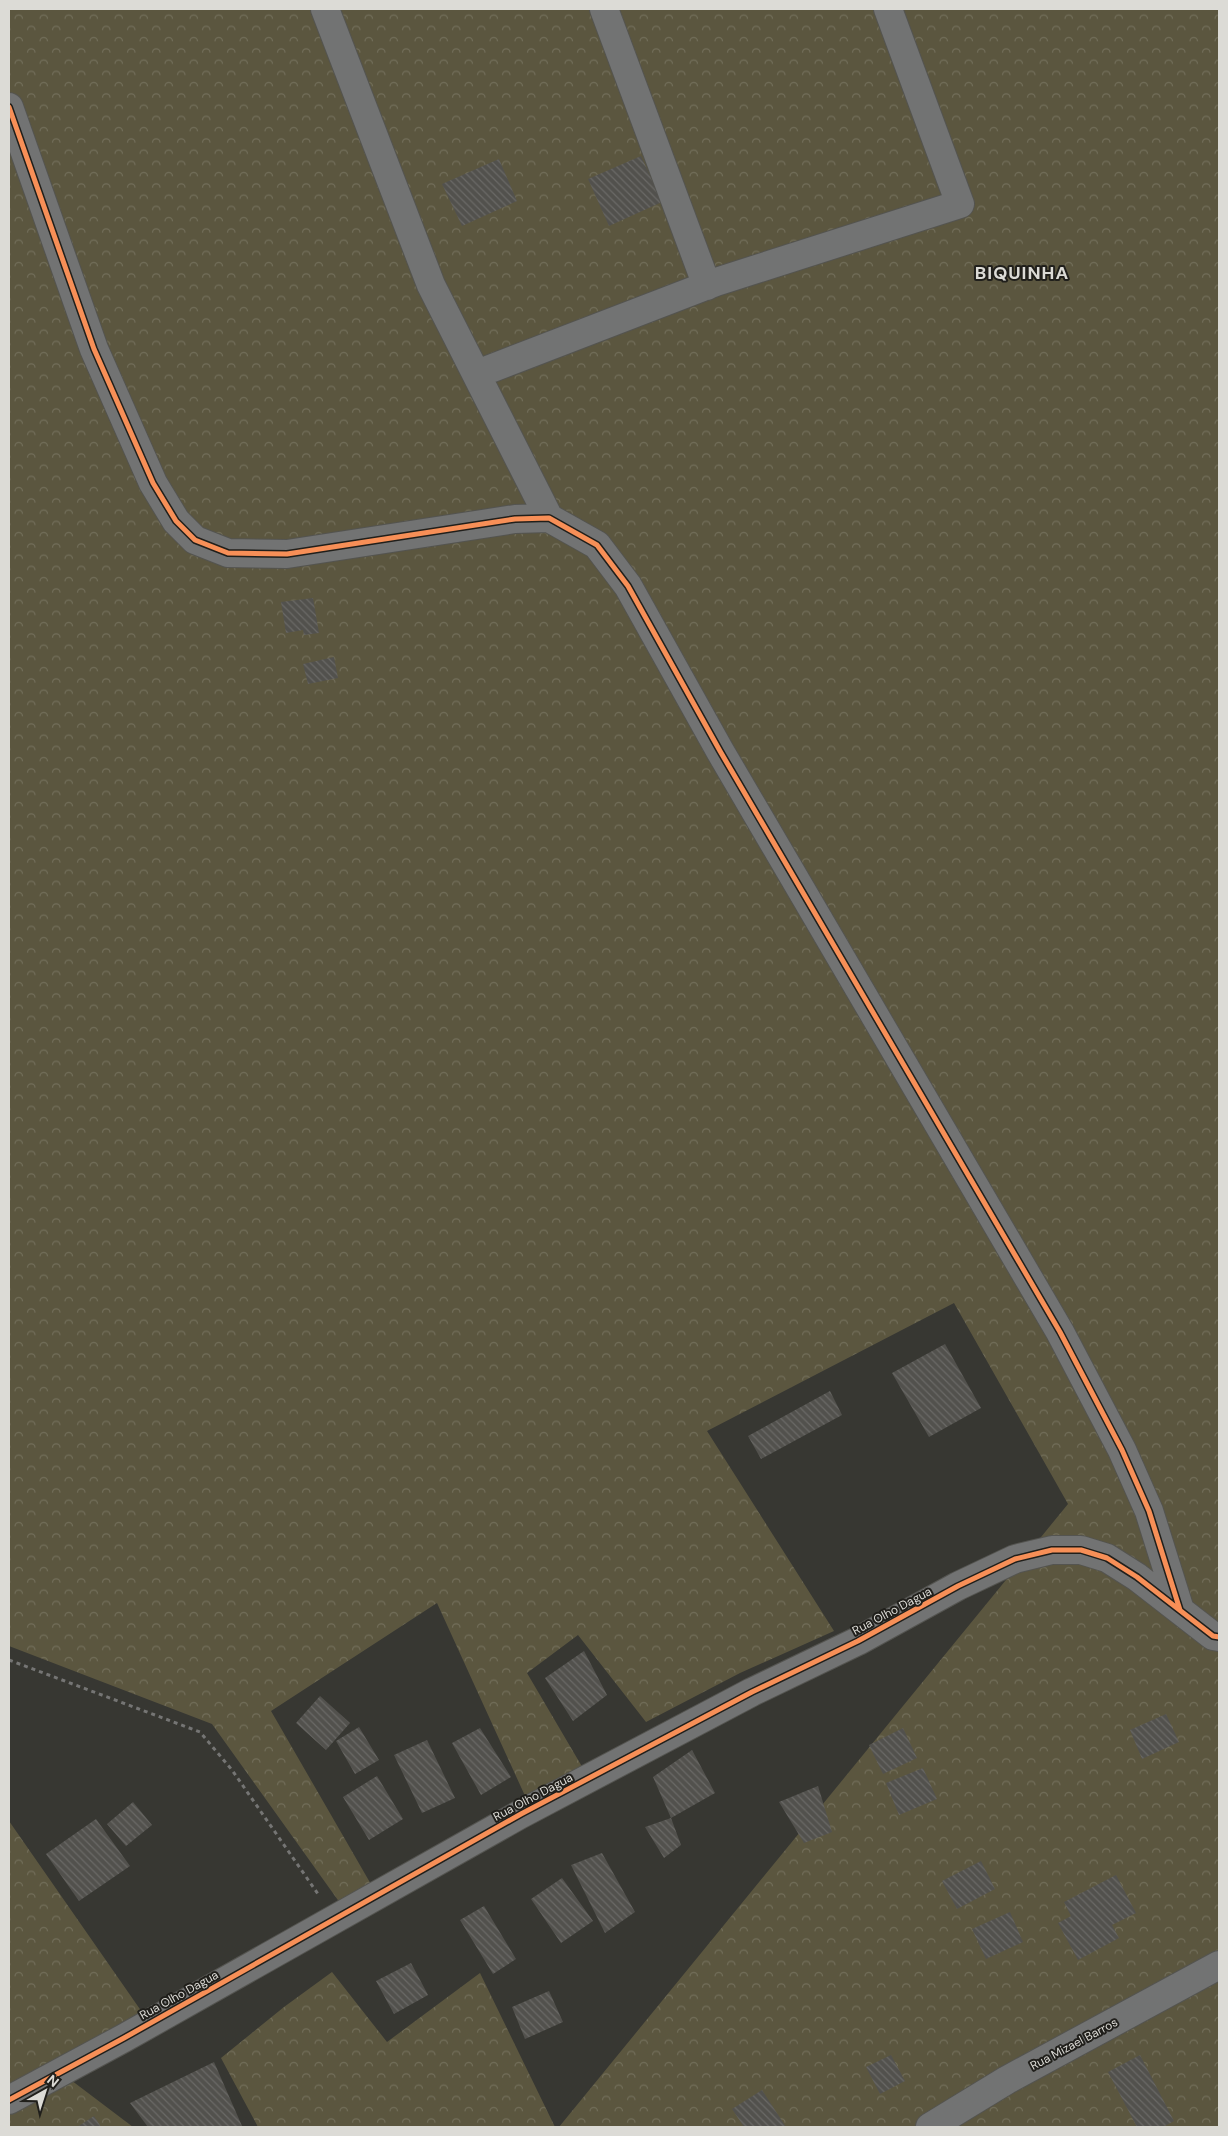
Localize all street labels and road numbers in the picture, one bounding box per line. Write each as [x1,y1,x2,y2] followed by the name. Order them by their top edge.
[849,1583,935,1639] street label: Rua Olho Dagua
[490,1769,576,1825] street label: Rua Olho Dagua
[137,1967,221,2023] street label: Rua Olho Dagua
[1027,2014,1121,2074] street label: Rua Mizael Barros

